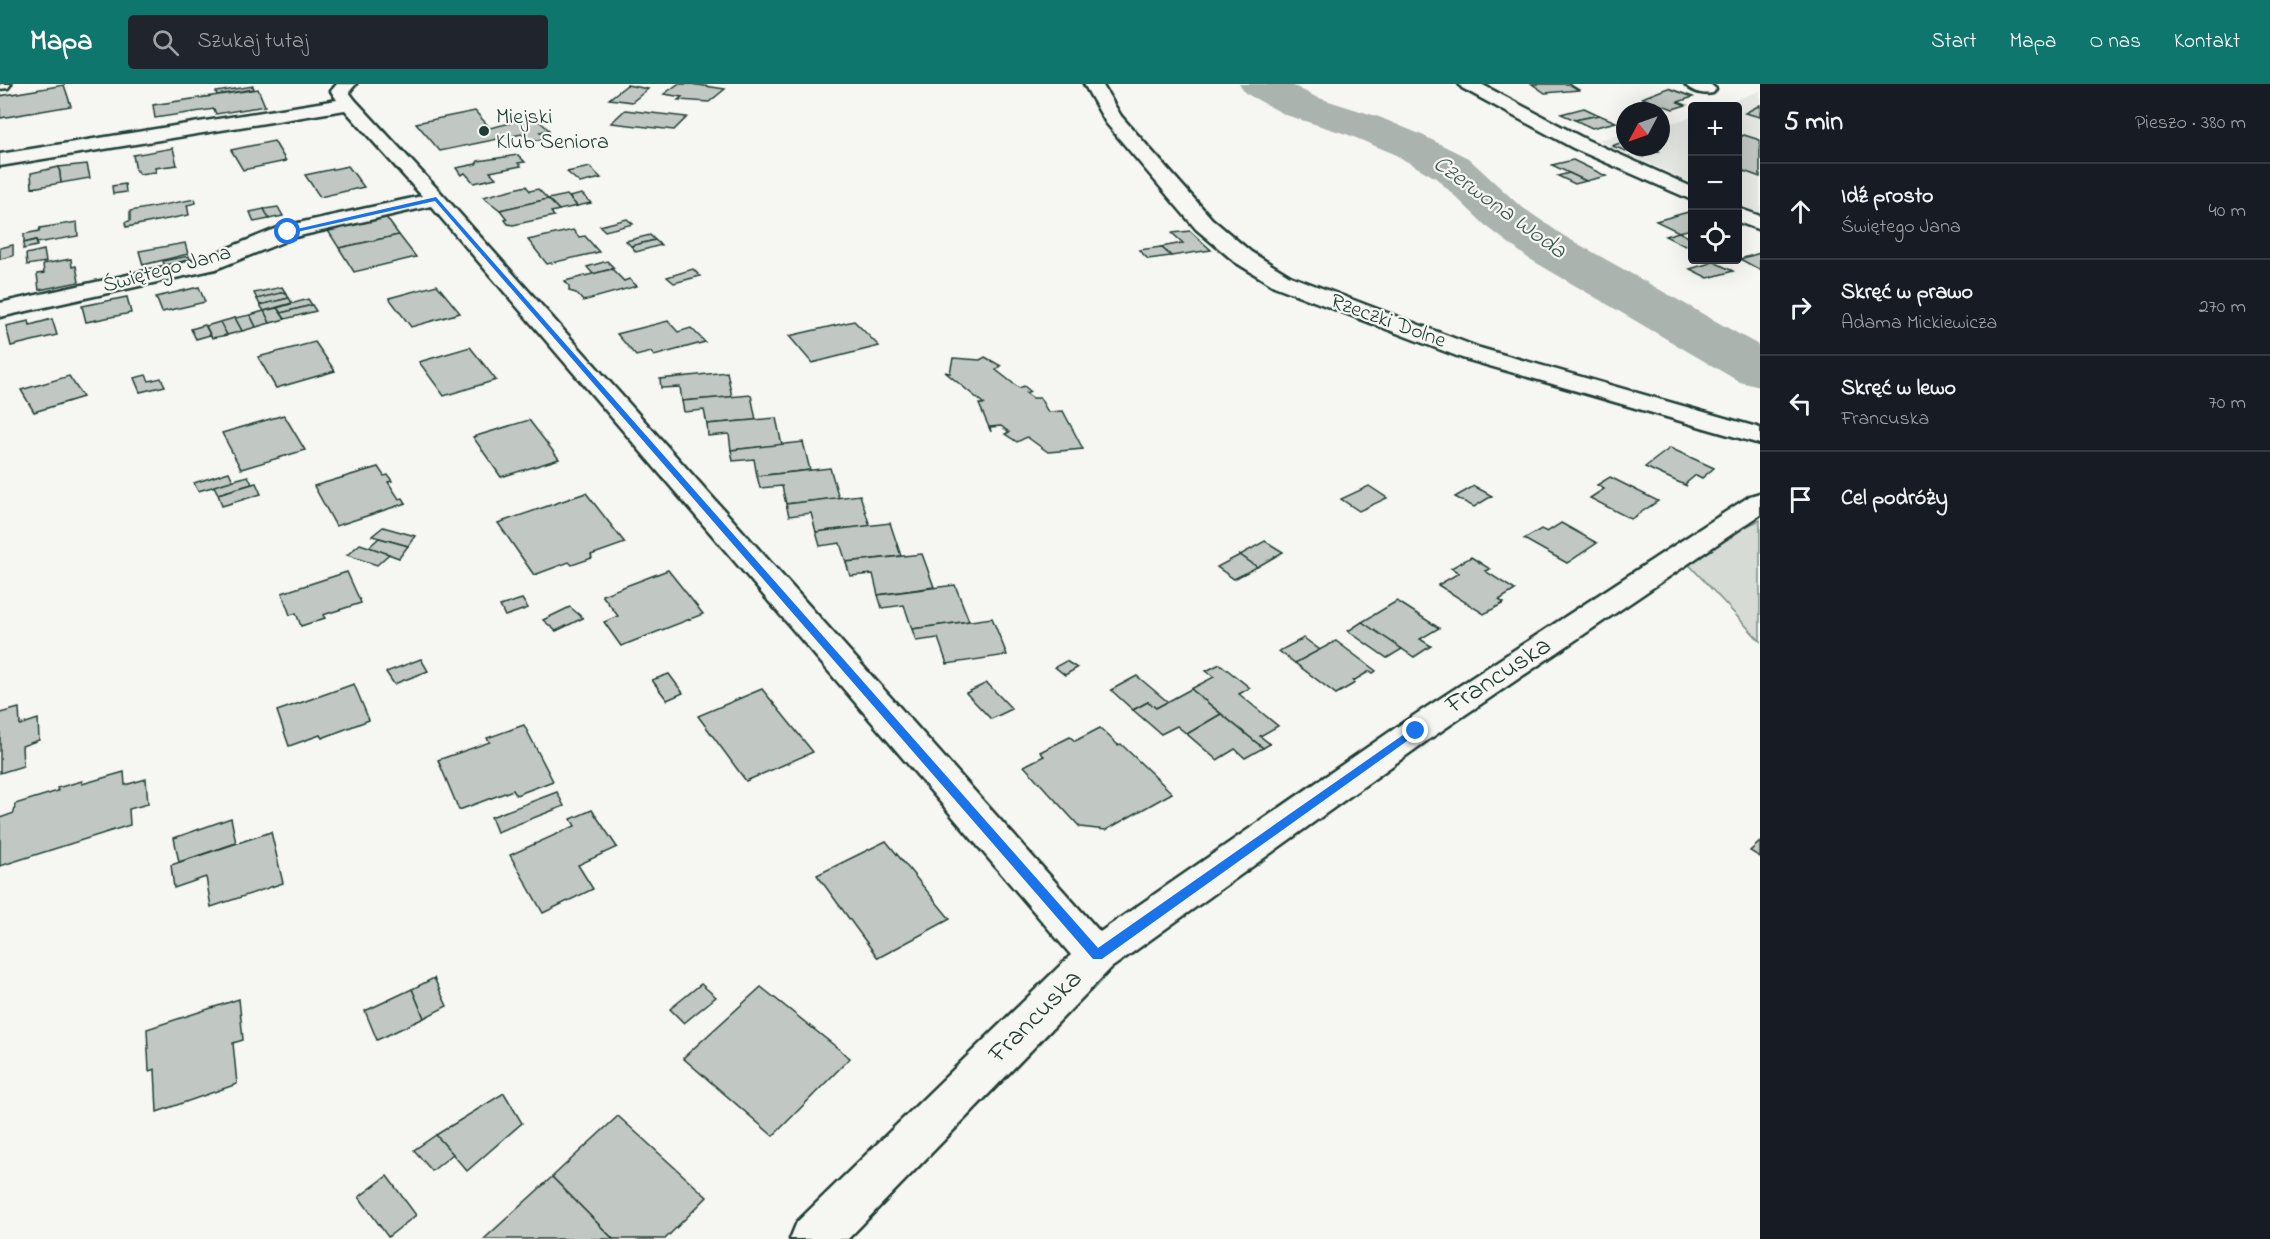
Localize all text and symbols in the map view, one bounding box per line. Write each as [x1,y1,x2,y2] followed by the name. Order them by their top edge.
[128,15,548,69] search box
[30,22,92,63] text: Mapa
[149,26,182,59] icon: search
[197,26,308,58] text: Szukaj tutaj
[1931,27,1977,57] text: Start
[2010,27,2056,57] text: Mapa
[2089,27,2141,57] text: O nas
[2174,27,2240,57] text: Kontakt
[496,102,609,159] place label: Miejski Klub Seniora
[1616,102,1670,156] north arrow
[1688,102,1742,264] map controls
[1688,102,1742,156] button: +
[1784,104,1843,142] text: 5 min
[2135,109,2246,138] text: Pieszo · 380 m
[477,124,491,138] marker: Miejski Klub Seniora
[1425,147,1574,269] water label: Czerwona Woda
[1688,156,1742,210] button: −
[1841,181,1934,213] text: Idź prosto
[1784,195,1817,228] icon: ahead
[2209,197,2246,226] text: 40 m
[1688,210,1742,264] button: locate
[1841,213,1961,242] text: Świętego Jana
[274,218,300,244] route start
[99,237,235,303] street label: Świętego Jana
[1841,277,1973,309] text: Skręć w prawo
[1326,286,1450,358] street label: Rzeczki Dolne
[1784,291,1817,324] icon: right
[2199,293,2246,322] text: 270 m
[1841,309,1997,338] text: Adama Mickiewicza
[1841,373,1956,405] text: Skręć w lewo
[1784,387,1817,420] icon: left
[2209,389,2246,418] text: 70 m
[1841,405,1929,434] text: Francuska
[1784,483,1817,516] icon: arrive
[1841,483,1948,515] text: Cel podróży
[1438,627,1560,725] street label: Francuska
[1402,717,1428,743] route end
[979,961,1092,1074] street label: Francuska

